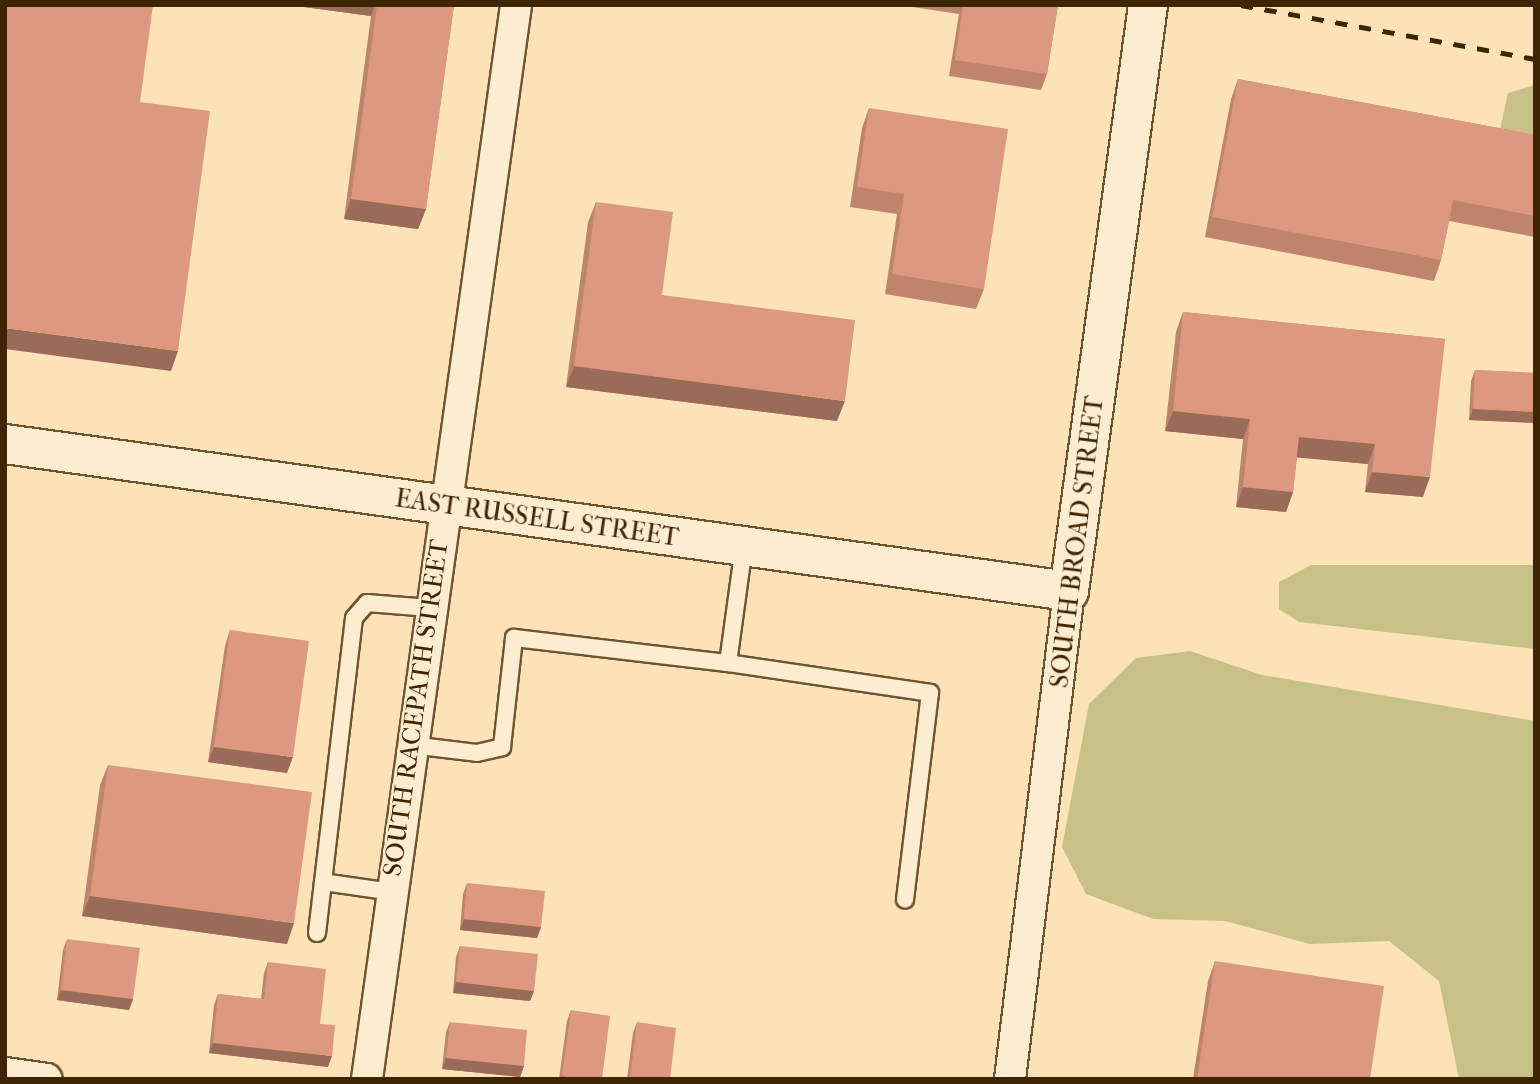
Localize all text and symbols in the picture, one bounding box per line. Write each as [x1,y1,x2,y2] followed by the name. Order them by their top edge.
[1044,394,1110,690] street label: SOUTH BROAD STREET
[393,483,681,553] street label: EAST RUSSELL STREET
[377,538,455,878] street label: SOUTH RACEPATH STREET

